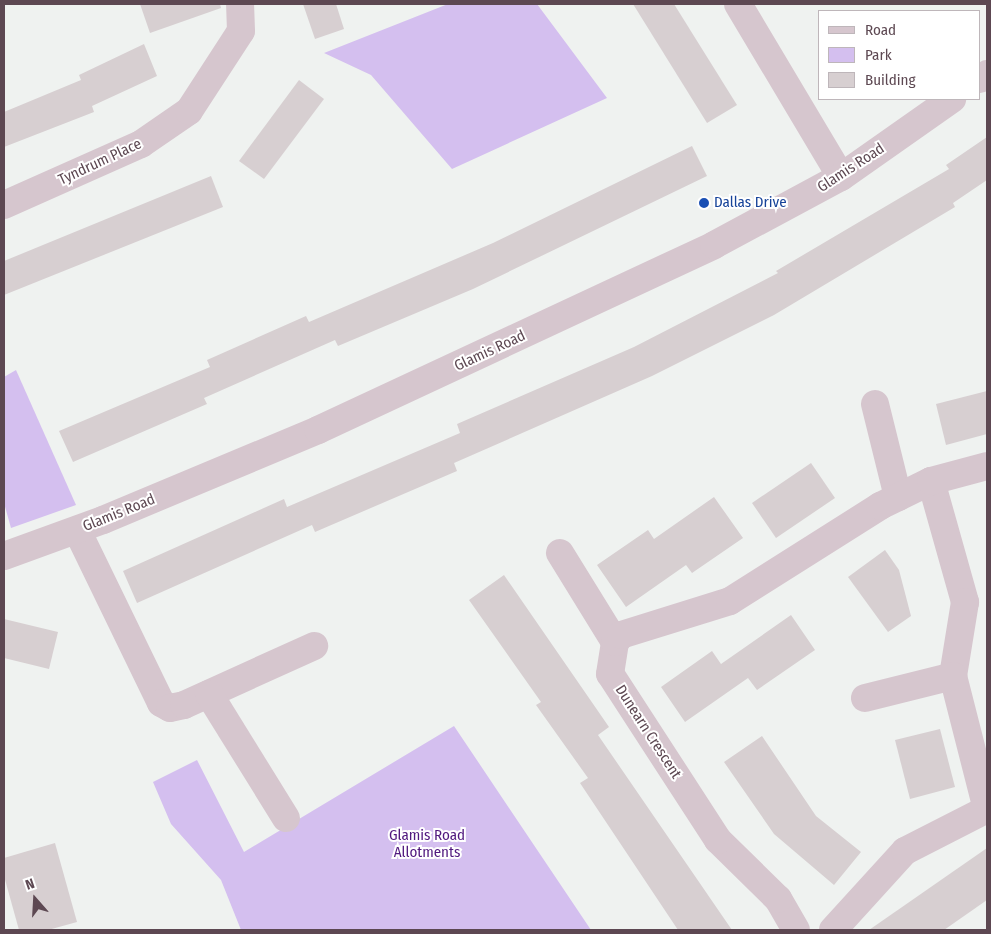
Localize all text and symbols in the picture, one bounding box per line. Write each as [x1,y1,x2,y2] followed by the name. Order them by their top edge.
[818,10,981,100] legend
[865,21,896,39] text: Road
[865,46,892,64] text: Park
[865,71,916,89] text: Building
[56,135,144,189] street label: Tyndrum Place
[814,140,888,196] street label: Glamis Road
[714,194,787,212] place label: Dallas Drive
[698,197,710,209] marker: Dallas Drive
[452,327,528,375] street label: Glamis Road
[80,490,158,536] street label: Glamis Road
[611,682,685,782] street label: Dunearn Crescent
[389,826,465,861] park label: Glamis Road Allotments
[10,874,60,924] north arrow
[23,875,37,894] text: N

